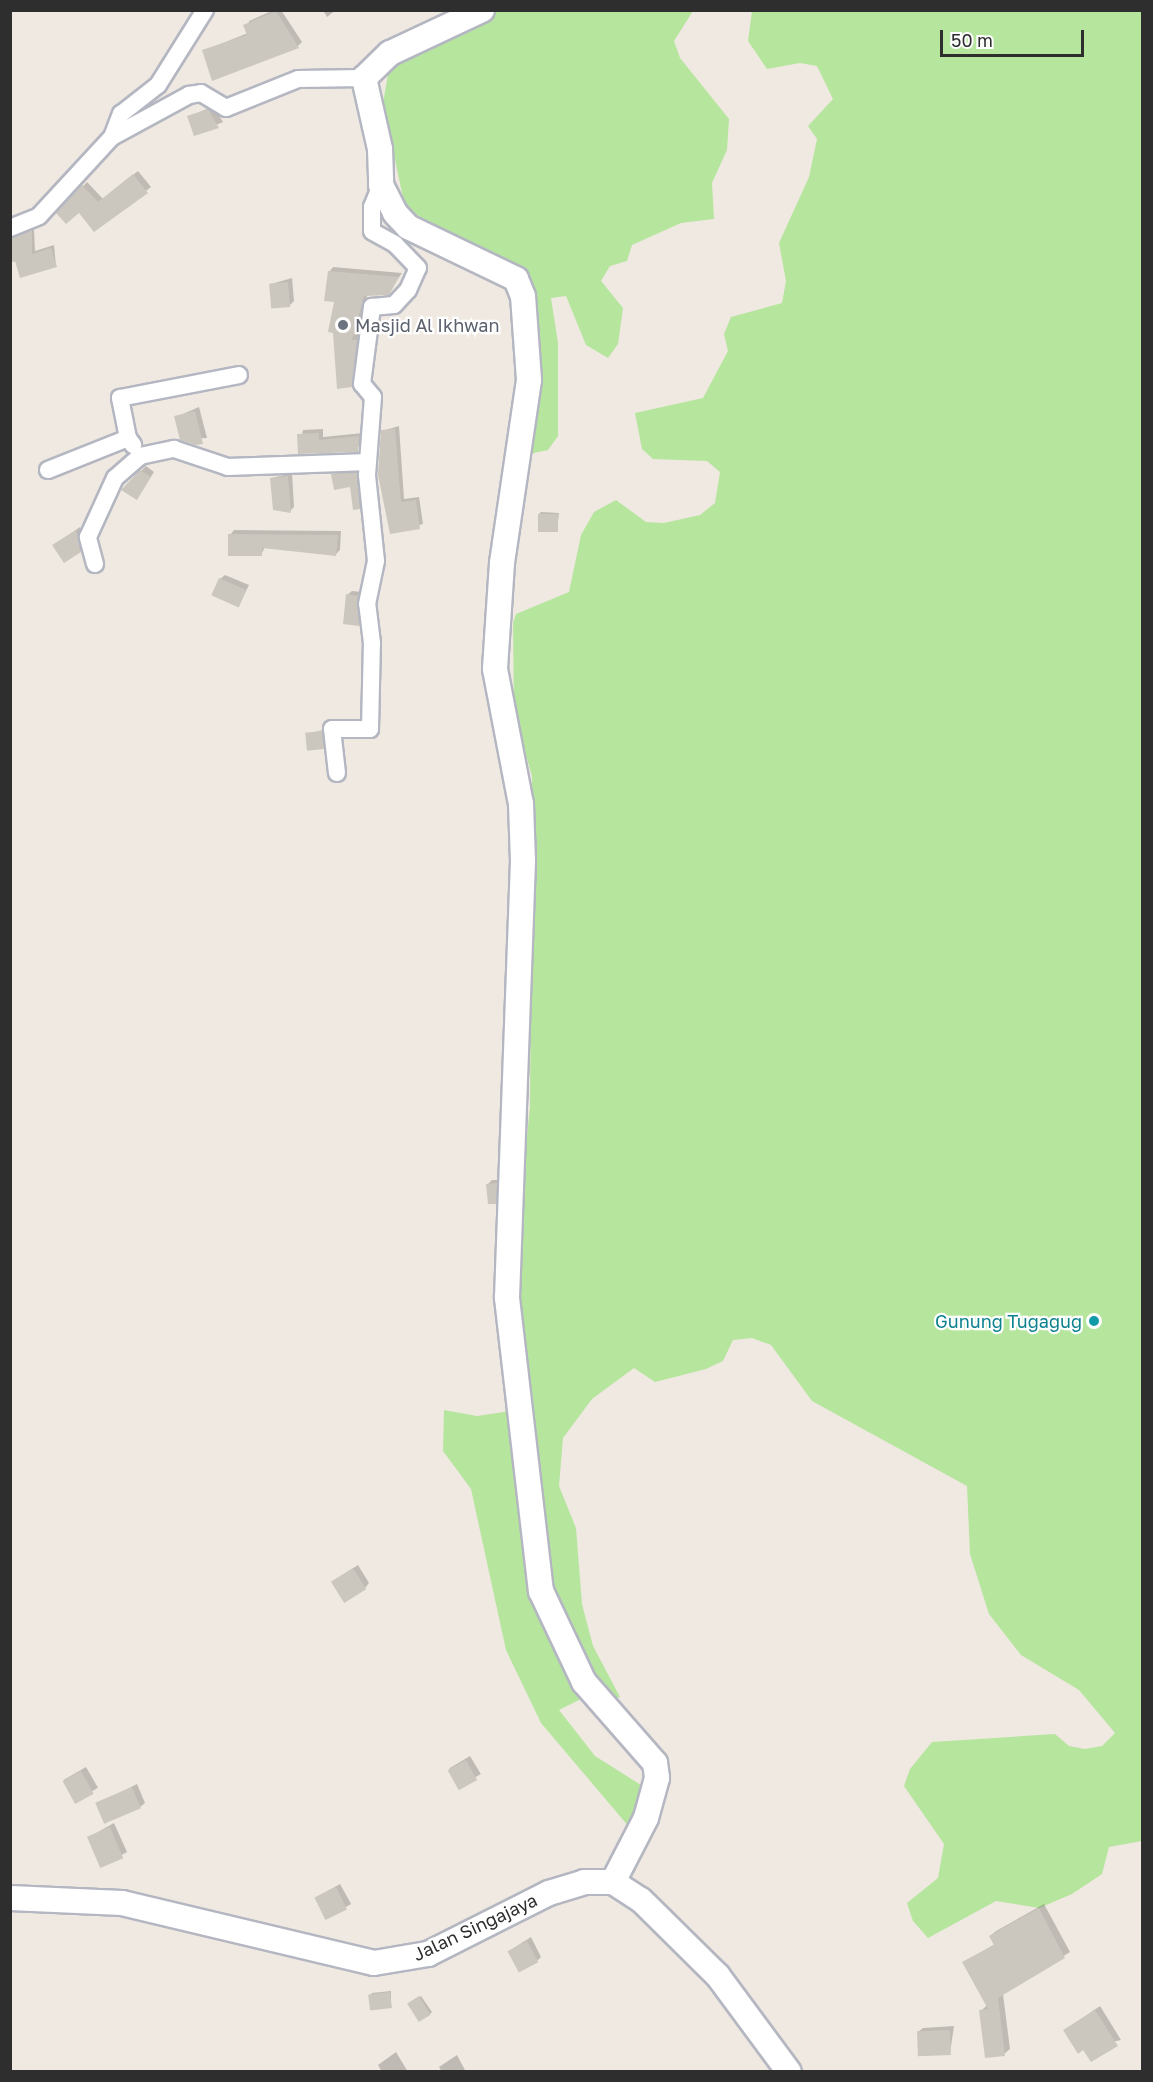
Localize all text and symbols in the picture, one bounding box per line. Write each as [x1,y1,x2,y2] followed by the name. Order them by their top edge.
[943,18,1087,56] scale bar
[951,29,993,51] text: 50 m
[355,314,500,336] place label: Masjid Al Ikhwan
[336,318,350,332] marker: Masjid Al Ikhwan
[935,1310,1082,1332] place label: Gunung Tugagug
[1087,1314,1101,1328] marker: Gunung Tugagug
[409,1889,541,1965] street label: Jalan Singajaya

